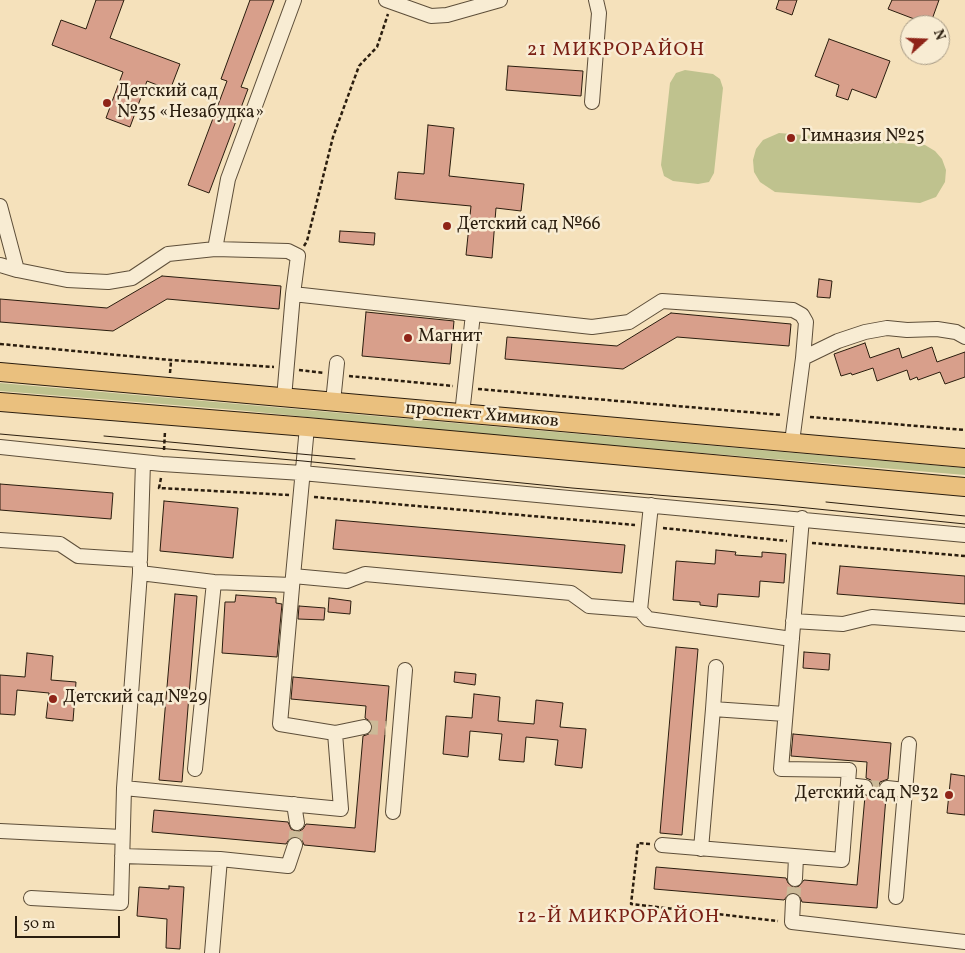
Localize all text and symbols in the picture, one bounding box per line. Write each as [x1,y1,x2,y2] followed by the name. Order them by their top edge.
[900,15,950,65] north arrow
[928,27,949,43] text: N
[525,39,707,63] district label: 21 МИКРОРАЙОН
[117,82,264,125] place label: Детский сад №35 «Незабудка»
[101,97,113,109] marker: Детский сад №35 «Незабудка»
[801,127,925,149] place label: Гимназия №25
[785,132,797,144] marker: Гимназия №25
[457,215,601,237] place label: Детский сад №66
[441,220,453,232] marker: Детский сад №66
[418,327,482,349] place label: Магнит
[402,332,414,344] marker: Магнит
[404,399,560,433] street label: проспект Химиков
[63,688,207,710] place label: Детский сад №29
[47,693,59,705] marker: Детский сад №29
[795,784,939,806] place label: Детский сад №32
[943,789,955,801] marker: Детский сад №32
[18,906,122,938] scale bar
[515,906,723,930] district label: 12-Й МИКРОРАЙОН
[23,914,55,935] text: 50 m

